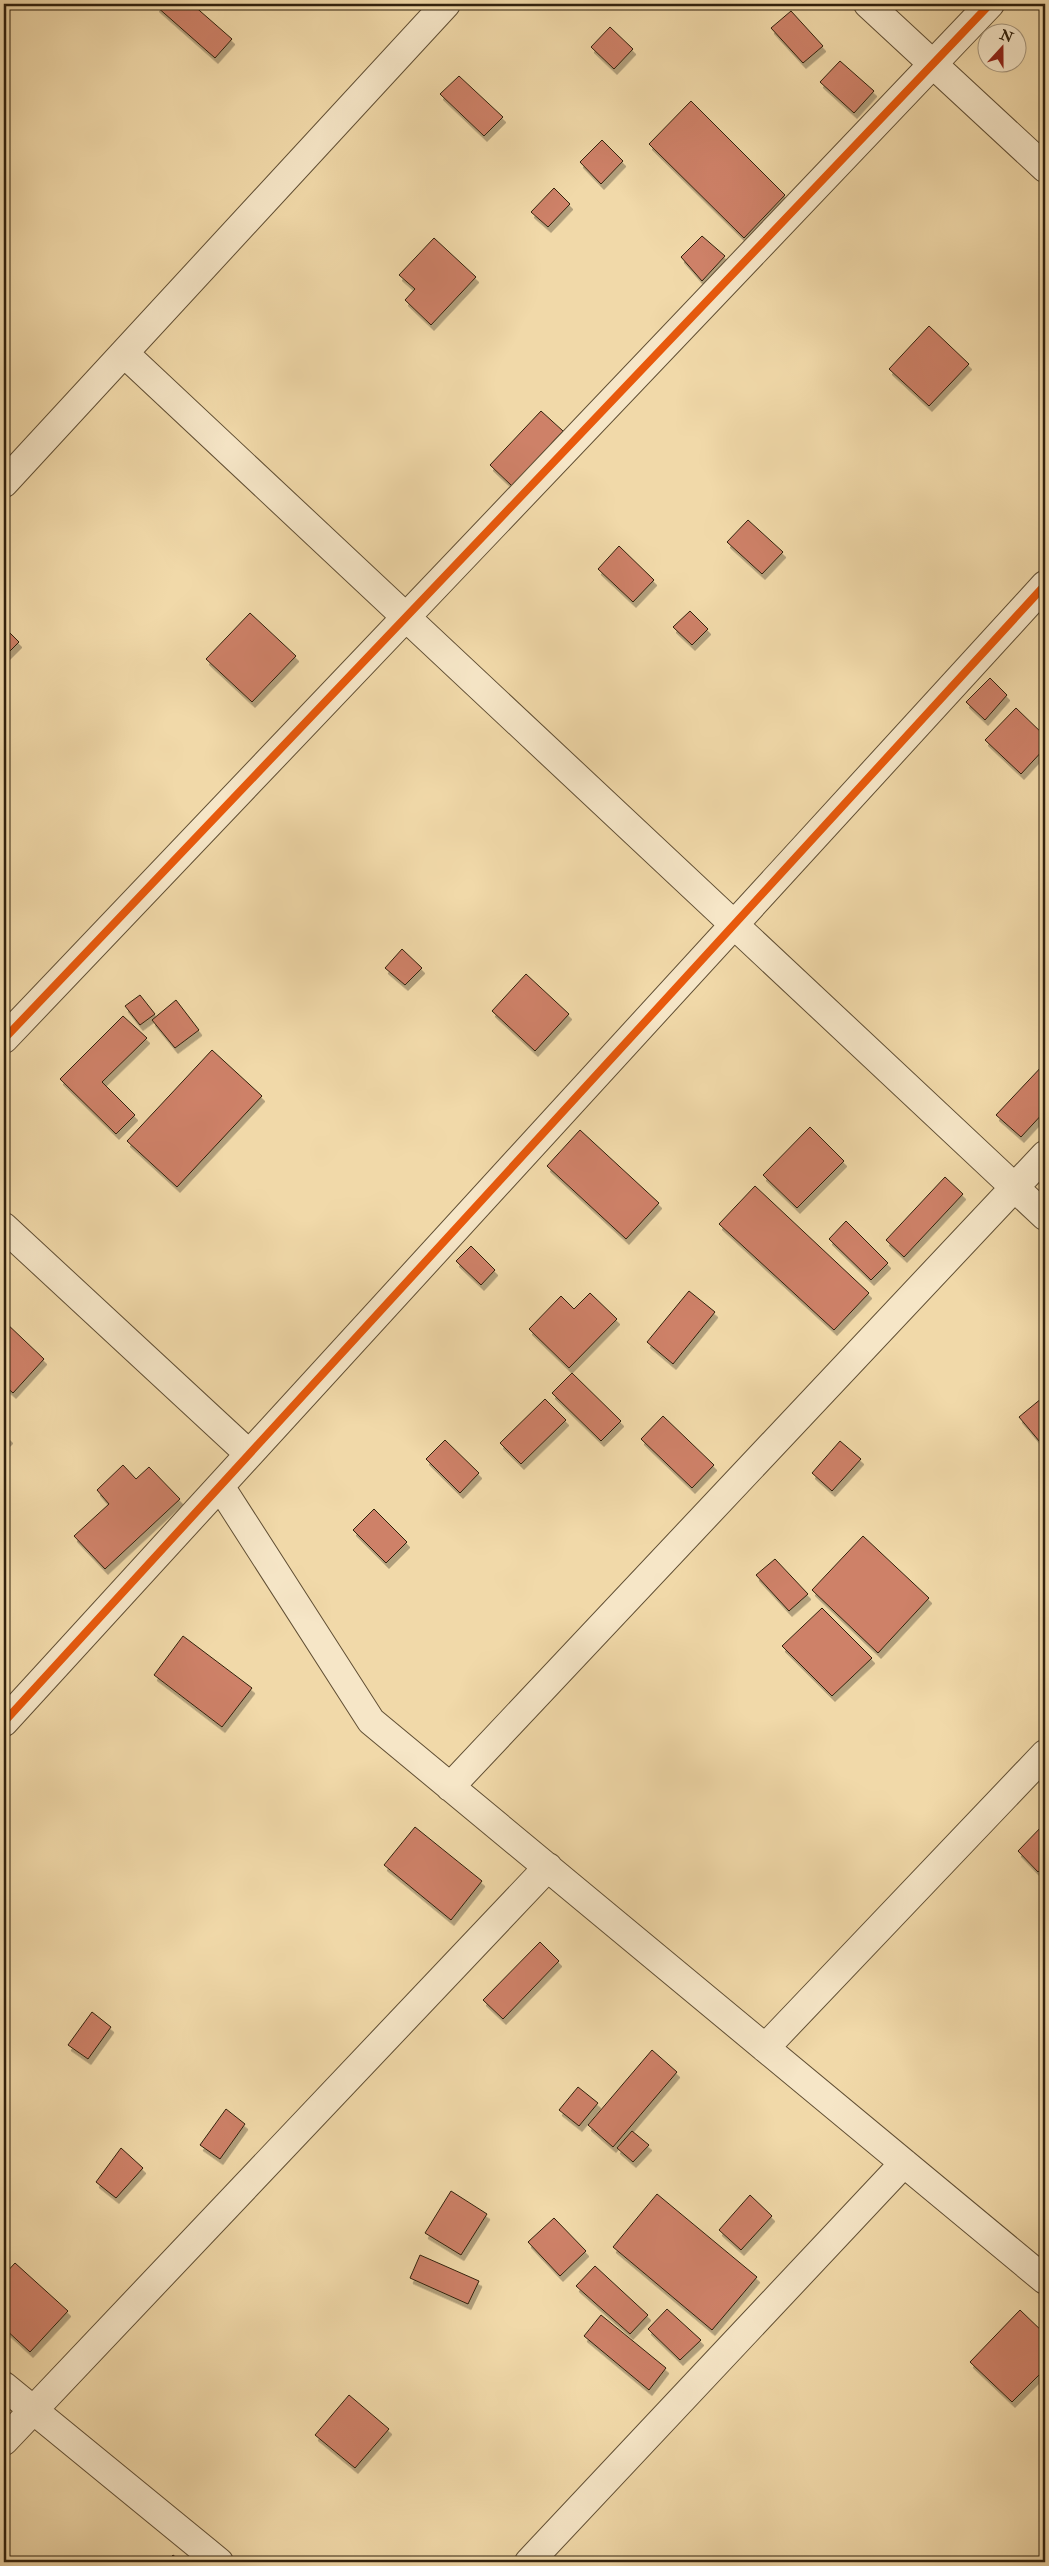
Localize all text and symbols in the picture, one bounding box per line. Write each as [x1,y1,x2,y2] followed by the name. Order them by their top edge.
[976,22,1026,72] north arrow
[997,26,1016,47] text: N

